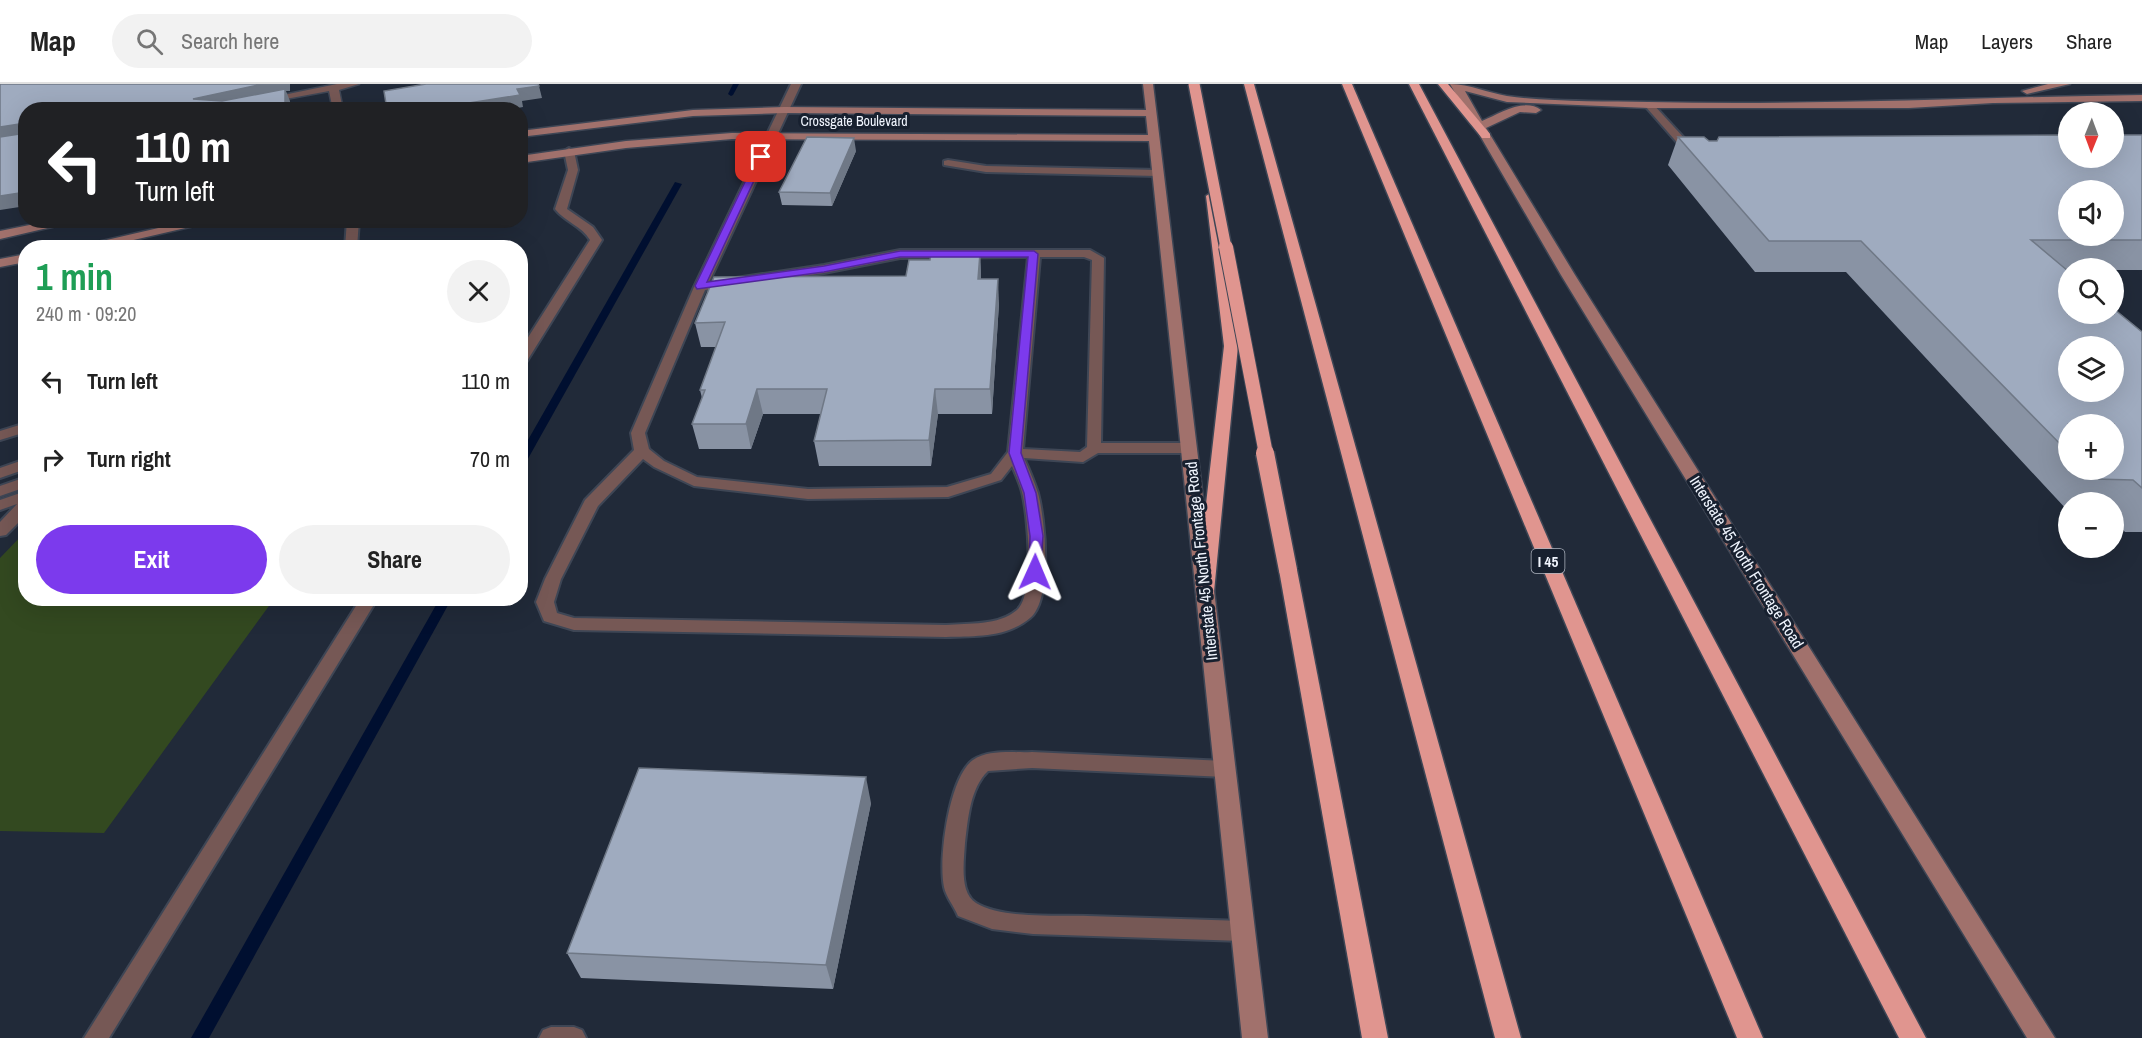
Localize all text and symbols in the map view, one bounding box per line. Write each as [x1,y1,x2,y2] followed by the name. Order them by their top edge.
[112,14,532,68] search box
[30,22,76,60] text: Map
[133,25,166,58] icon: search
[181,26,279,56] text: Search here
[1915,27,1948,56] text: Map
[1981,27,2033,56] text: Layers
[2066,27,2112,56] text: Share
[2058,102,2124,168] north arrow
[2058,102,2124,558] map controls
[800,112,908,130] street label: Crossgate Boulevard
[135,119,231,175] text: 110 m
[36,126,114,204] icon: left
[735,131,786,182] pin
[744,140,777,173] icon: arrive
[135,173,214,209] text: Turn left
[2058,180,2124,246] button: sound
[36,253,113,301] text: 1 min
[2058,258,2124,324] button: search
[447,260,510,323] button: close
[36,300,136,327] text: 240 m · 09:20
[2058,336,2124,402] button: layers
[36,365,69,398] icon: left
[87,366,158,396] text: Turn left
[461,366,510,396] text: 110 m
[2058,414,2124,480] button: +
[36,443,69,476] icon: right
[87,444,171,474] text: Turn right
[470,444,510,474] text: 70 m
[1180,460,1222,662] street label: Interstate 45 North Frontage Road
[1685,471,1809,653] street label: Interstate 45 North Frontage Road
[2058,492,2124,558] button: −
[36,525,267,594] button: Exit
[279,525,510,594] button: Share
[1003,540,1067,604] position arrow
[1532,549,1564,573] road number: I 45

